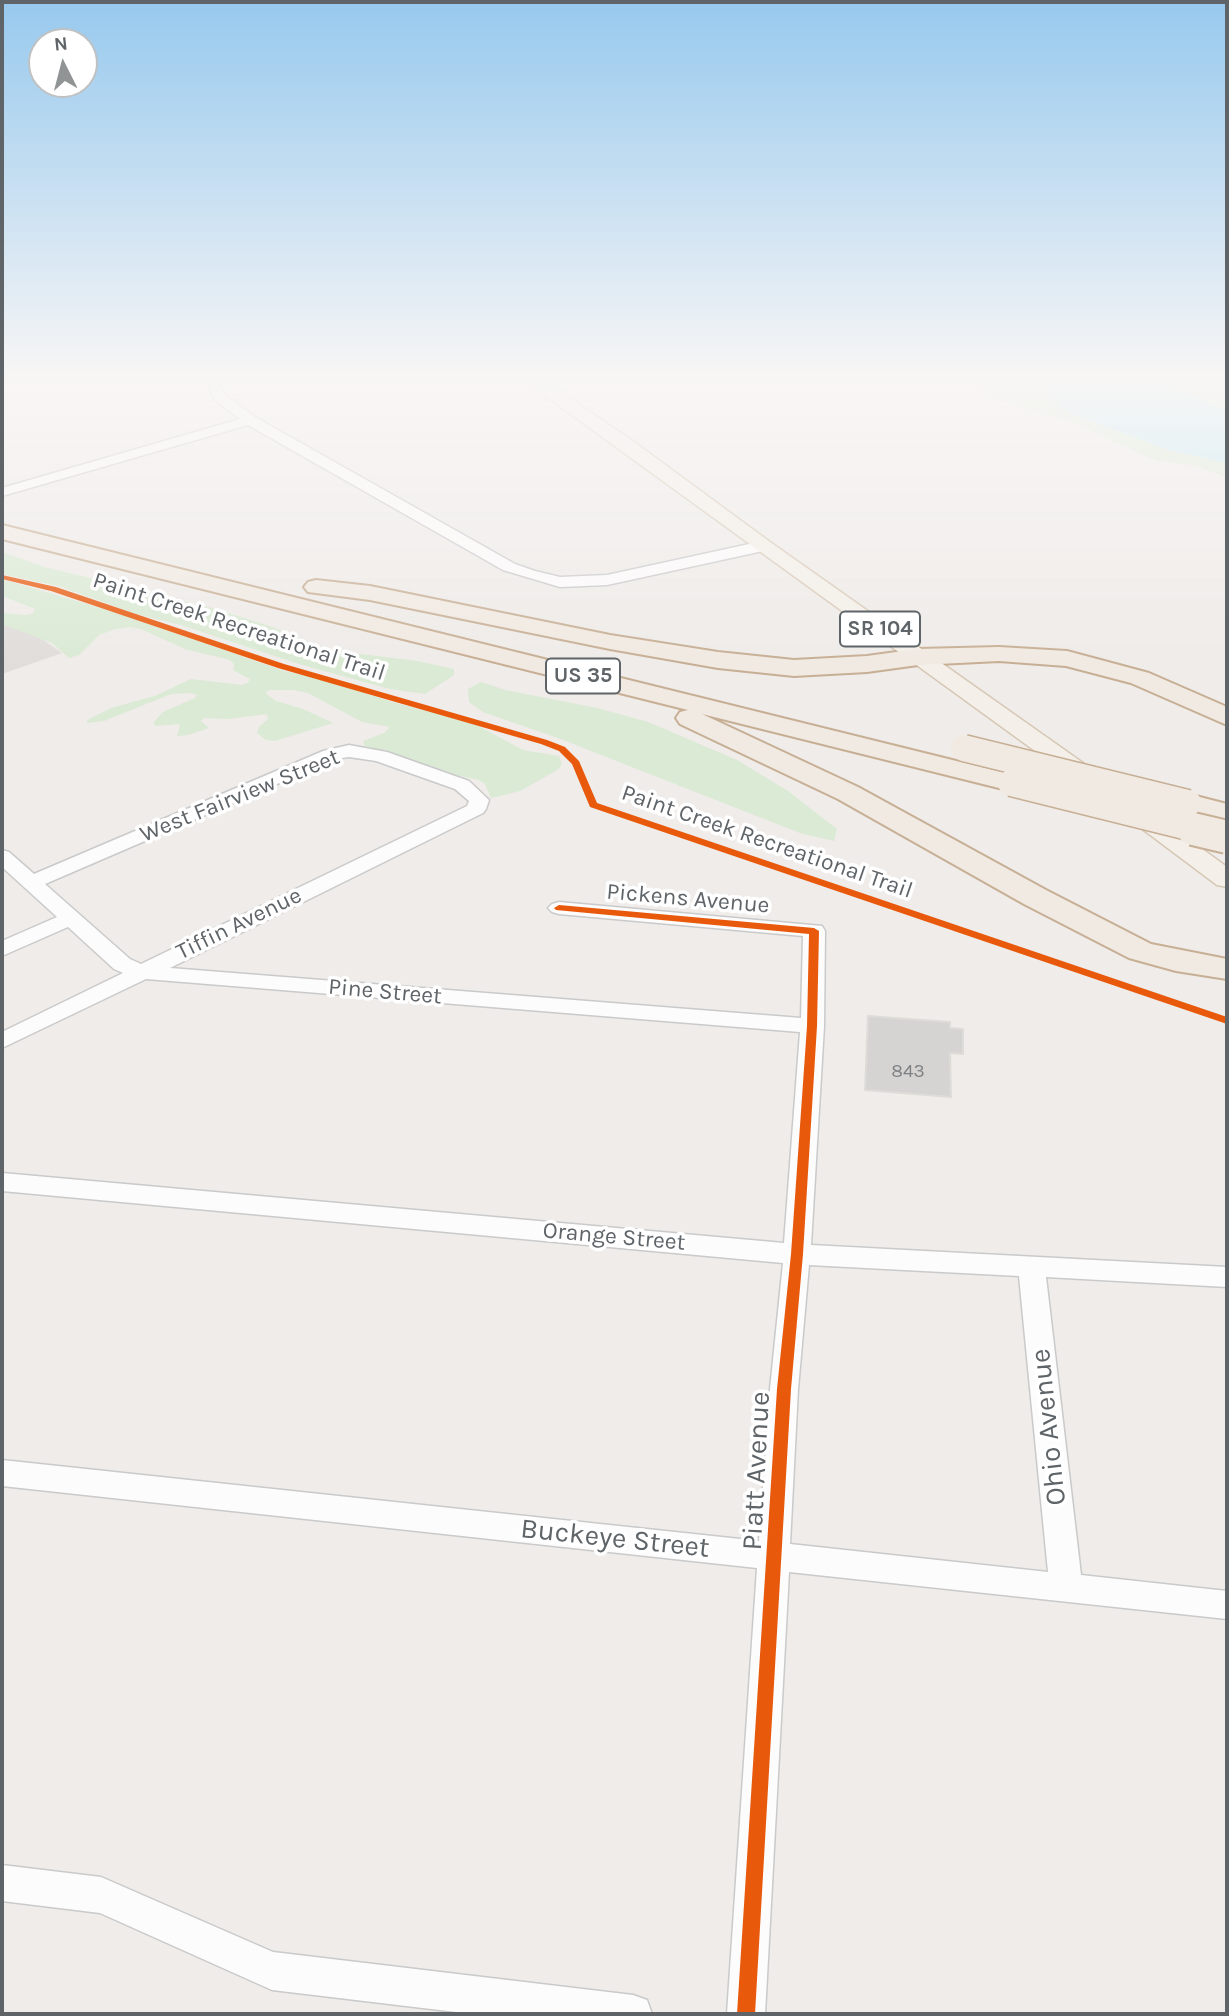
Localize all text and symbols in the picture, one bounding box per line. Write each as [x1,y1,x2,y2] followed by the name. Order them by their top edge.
[28,28,98,98] north arrow
[53,32,69,56] text: N
[89,567,389,687] street label: Paint Creek Recreational Trail
[840,612,920,646] road number: SR 104
[546,658,620,694] road number: US 35
[136,743,344,849] street label: West Fairview Street
[618,779,916,905] street label: Paint Creek Recreational Trail
[605,878,771,920] street label: Pickens Avenue
[172,882,306,966] street label: Tiffin Avenue
[327,973,443,1011] street label: Pine Street
[891,1061,925,1083] house number: 843
[542,1217,686,1257] street label: Orange Street
[1024,1347,1074,1507] street label: Ohio Avenue
[736,1391,778,1551] street label: Piatt Avenue
[519,1512,711,1566] street label: Buckeye Street

